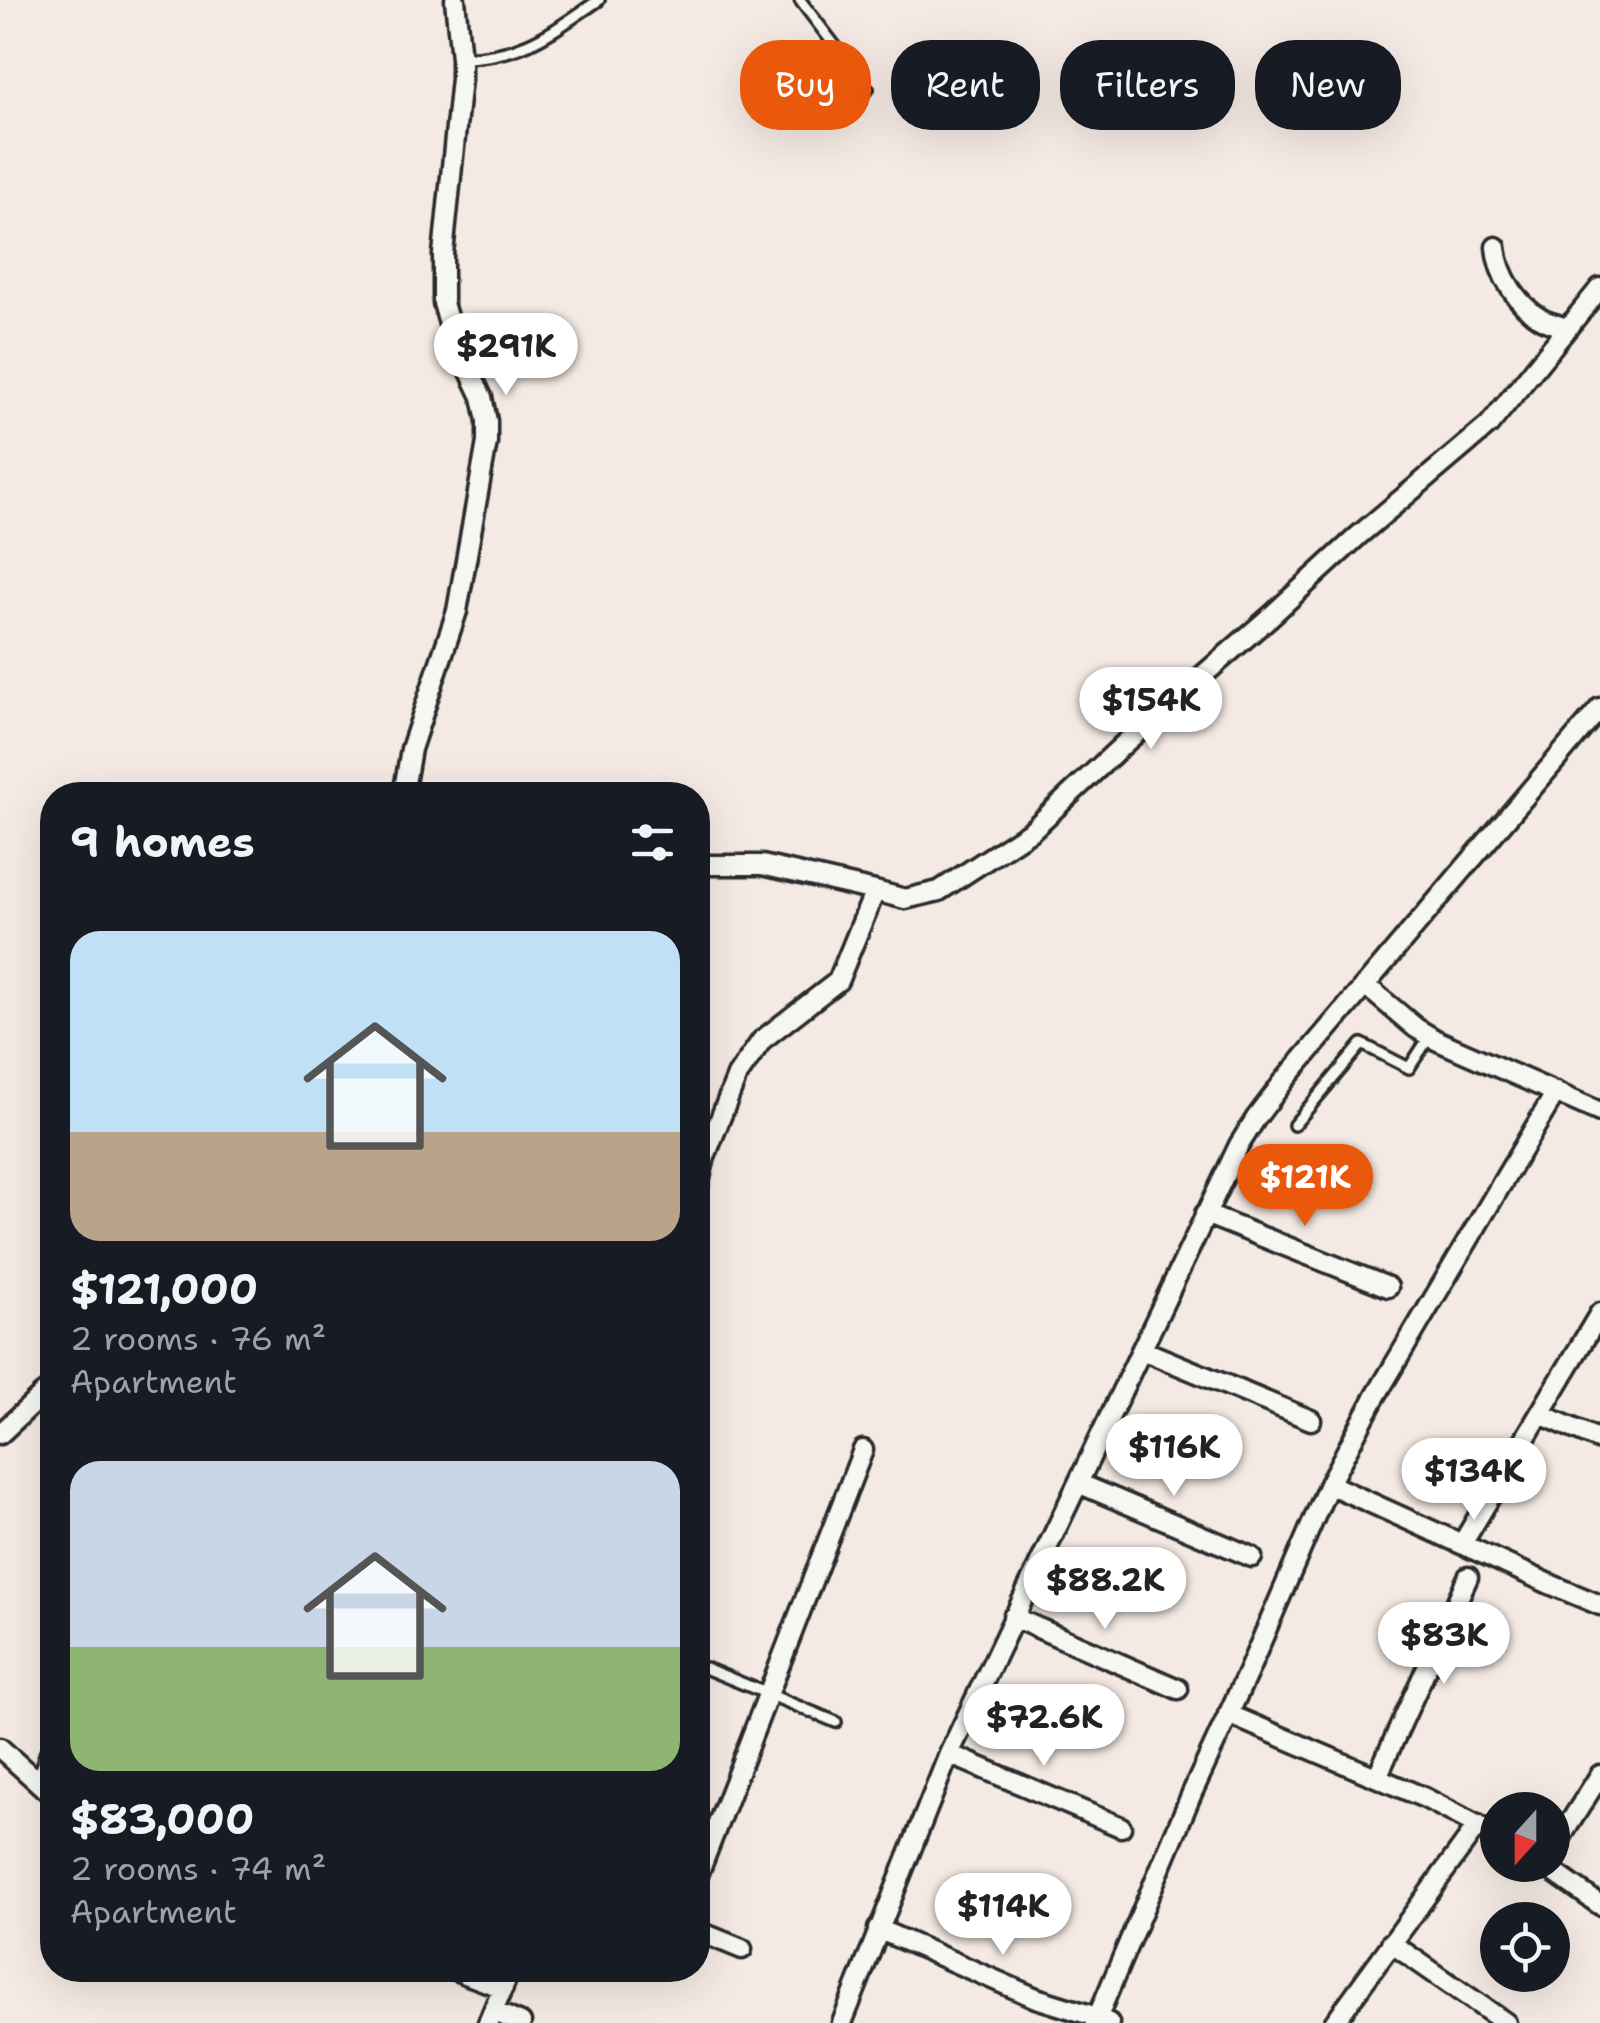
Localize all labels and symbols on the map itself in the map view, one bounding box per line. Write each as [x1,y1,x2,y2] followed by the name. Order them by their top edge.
[436,313,576,398] pin: $291K
[1081,667,1221,752] pin: $154K
[1235,1144,1375,1229] pin: $121K
[1104,1414,1244,1499] pin: $116K
[1404,1438,1544,1523] pin: $134K
[1024,1547,1186,1632] pin: $88.2K
[1385,1602,1503,1687] pin: $83K
[963,1684,1125,1769] pin: $72.6K
[1480,1792,1570,1882] north arrow
[933,1873,1073,1958] pin: $114K

